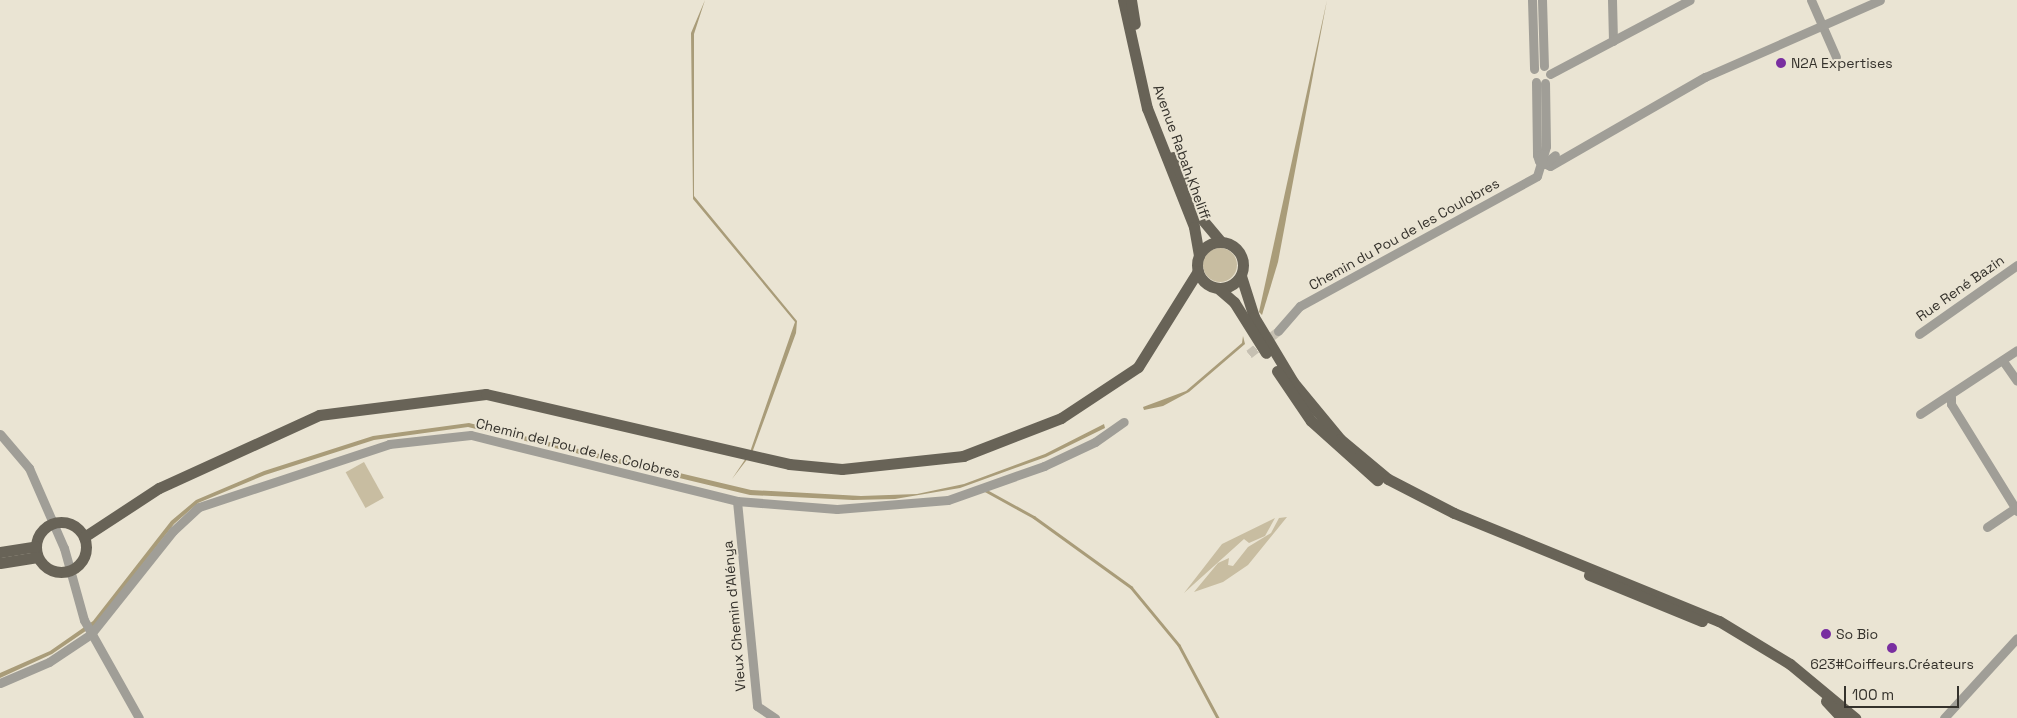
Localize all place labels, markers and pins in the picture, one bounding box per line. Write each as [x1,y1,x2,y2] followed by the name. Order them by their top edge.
[1791,55,1893,71] place label: N2A Expertises
[1775,57,1787,69] marker: N2A Expertises
[1836,626,1878,642] place label: So Bio
[1820,628,1832,640] marker: So Bio
[1886,642,1898,654] marker: 623#Coiffeurs.Créateurs
[1810,656,1974,672] place label: 623#Coiffeurs.Créateurs

